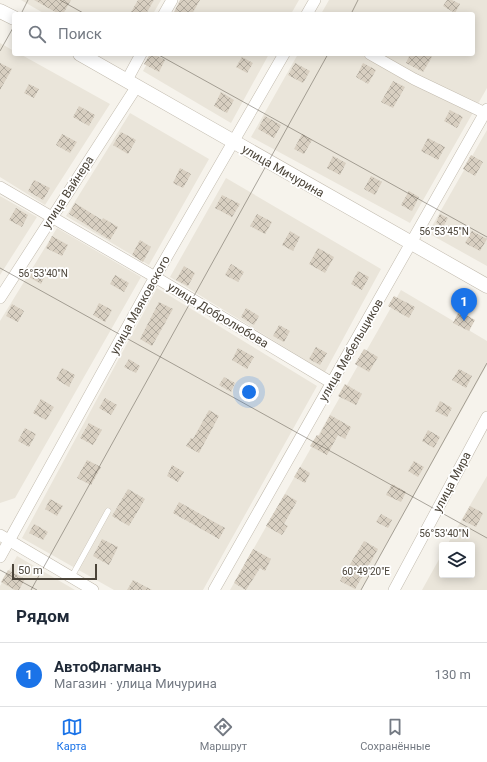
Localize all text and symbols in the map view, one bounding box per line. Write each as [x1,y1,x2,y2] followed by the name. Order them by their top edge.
[12,12,475,56] search box
[26,23,48,45] icon: search
[58,25,102,43] text: Поиск
[239,142,327,200] street label: улица Мичурина
[39,153,97,231] street label: улица Вайнера
[419,226,469,237] text: 56°53'45"N
[107,253,173,357] street label: улица Маяковского
[18,268,68,279] text: 56°53'40"N
[165,279,271,351] street label: улица Добролюбова
[451,288,477,321] pin: 1
[316,296,386,404] street label: улица Мебельщиков
[239,382,259,402] your location
[430,449,474,515] street label: улица Мира
[419,528,469,539] text: 56°53'40"N
[439,542,475,578] map controls
[439,542,475,578] button: layers
[12,562,97,581] scale bar
[18,564,43,577] text: 50 m
[342,566,390,577] text: 60°49'20"E
[16,606,70,626] text: Рядом
[54,658,161,676] text: АвтоФлагманъ
[25,667,33,682] text: 1
[434,667,471,682] text: 130 m
[54,676,217,691] text: Магазин · улица Мичурина
[57,716,87,753] tab: Карта
[200,716,247,753] tab: Маршрут
[360,716,430,753] tab: Сохранённые

